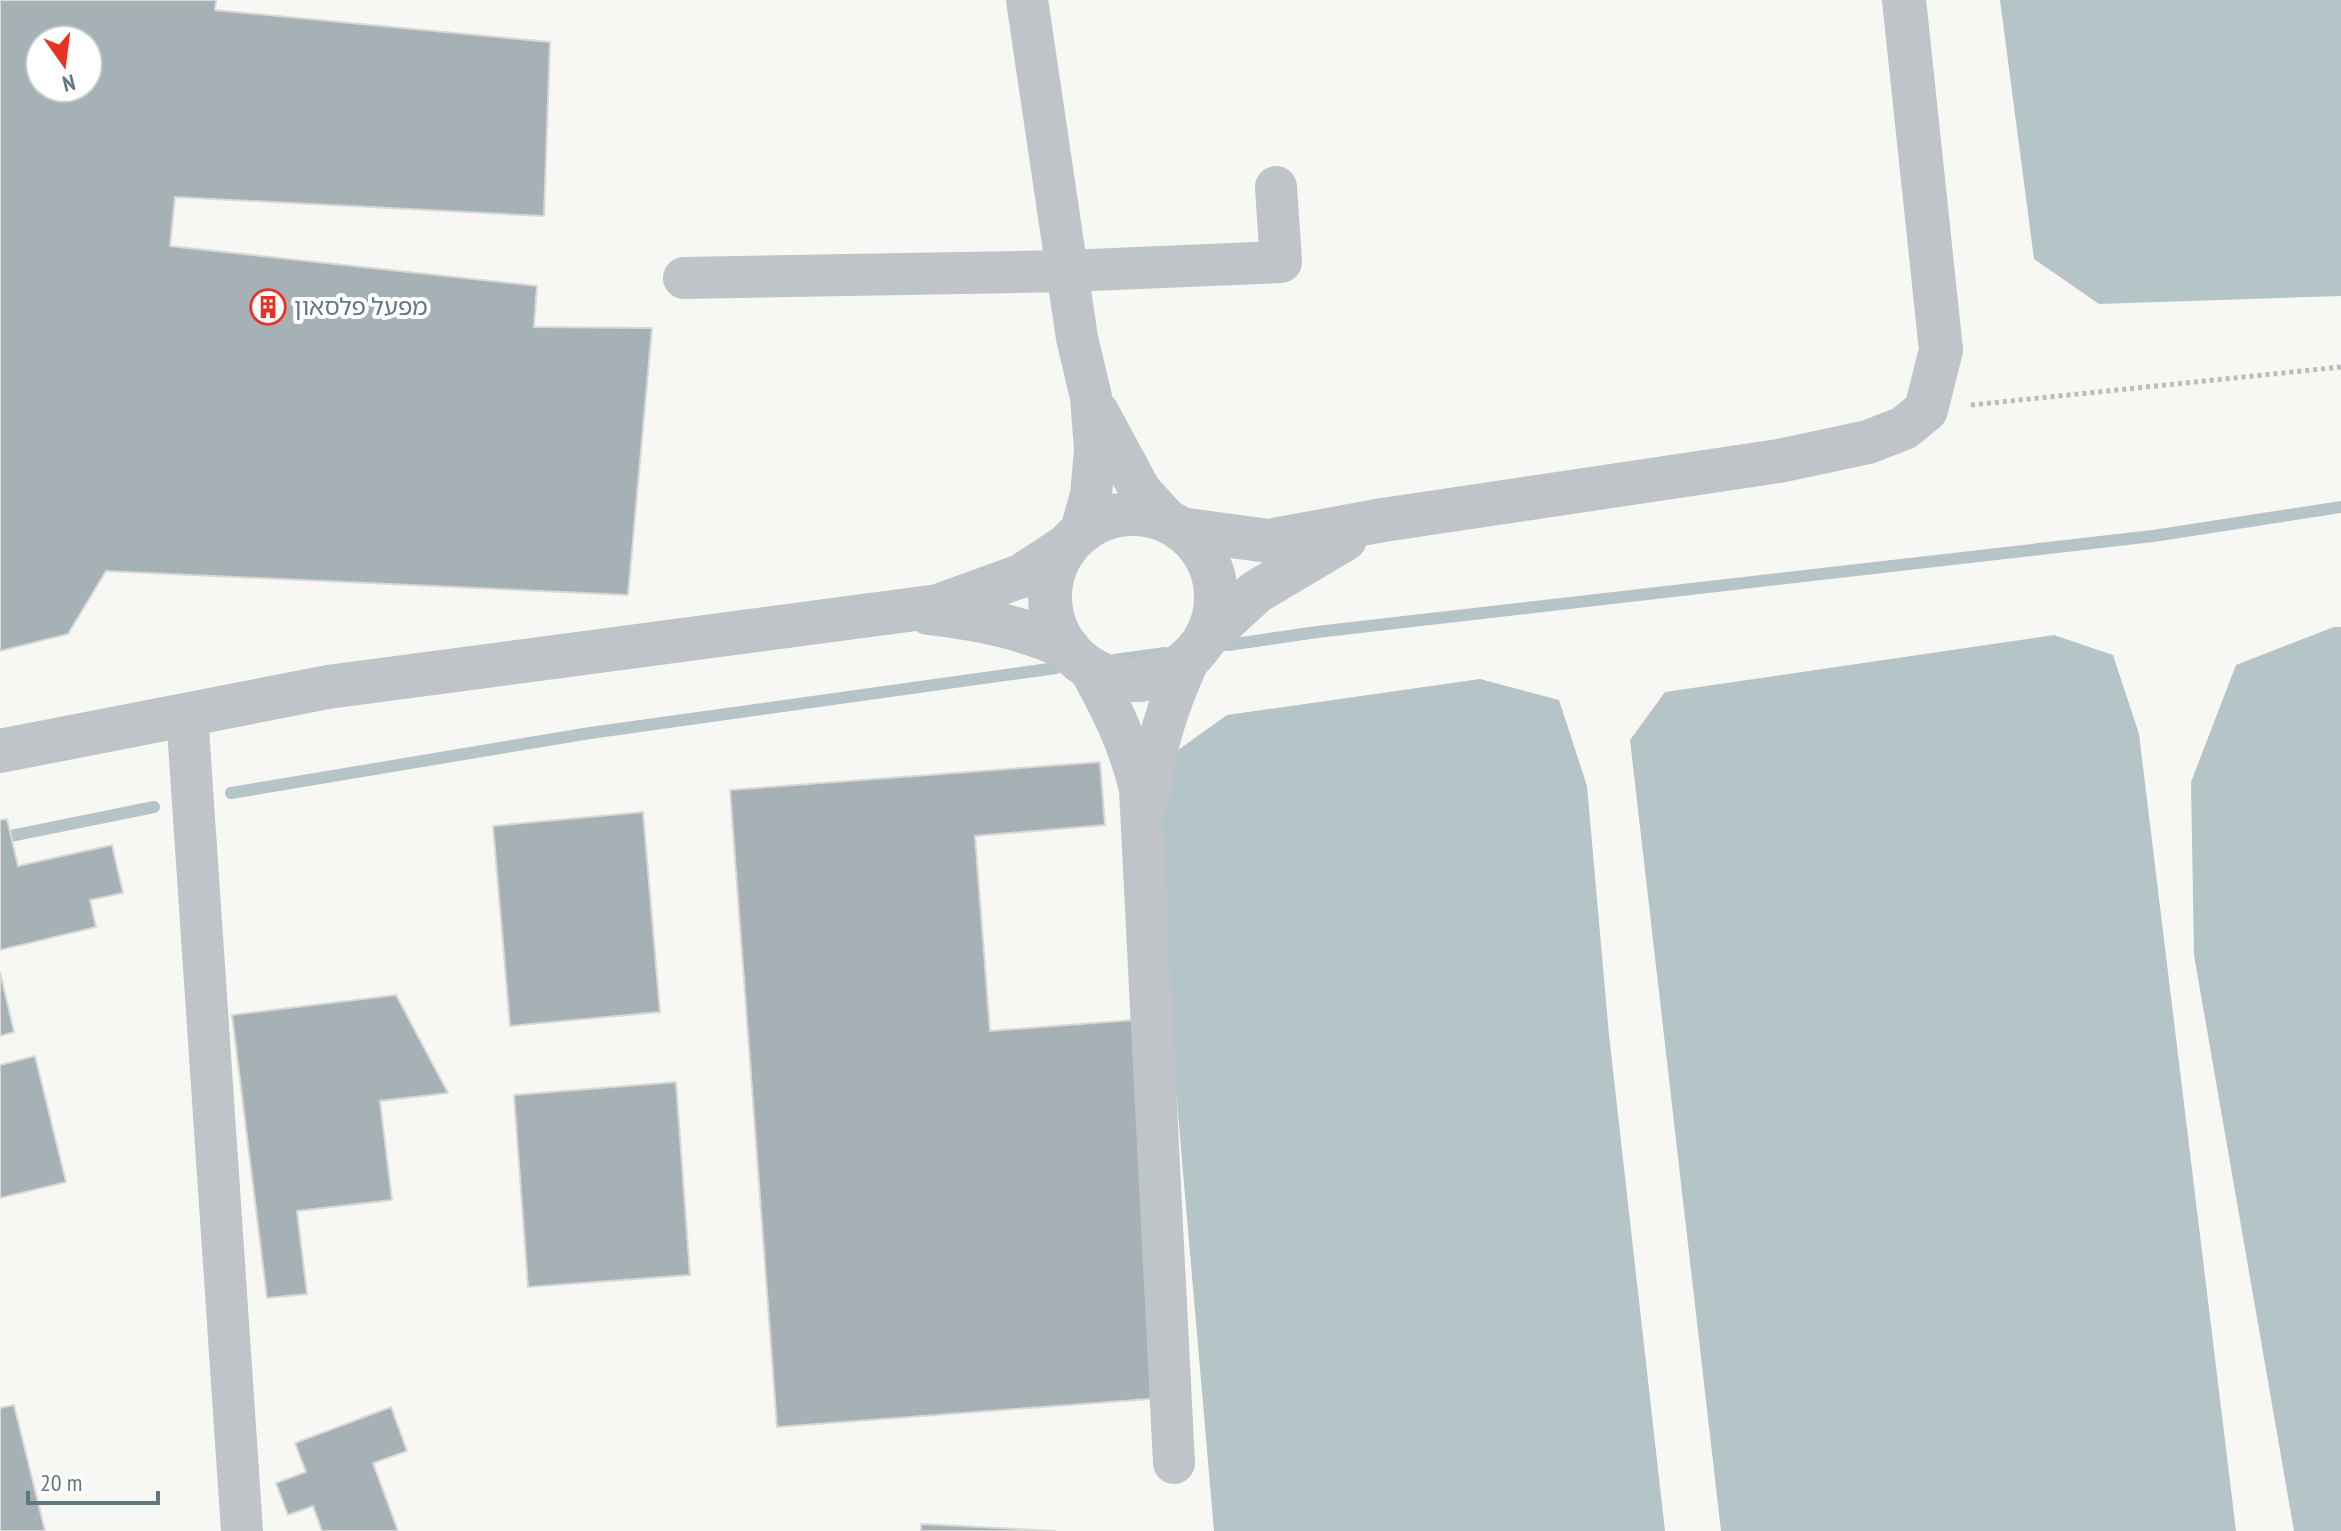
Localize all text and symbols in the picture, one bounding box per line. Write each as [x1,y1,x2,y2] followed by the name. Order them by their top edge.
[24,24,104,104] north arrow
[60,68,78,98] text: N
[249,288,287,326] building icon: מפעל פלסאון
[294,291,427,322] place label: מפעל פלסאון
[28,1455,158,1505] scale bar
[40,1467,82,1498] text: 20 m

